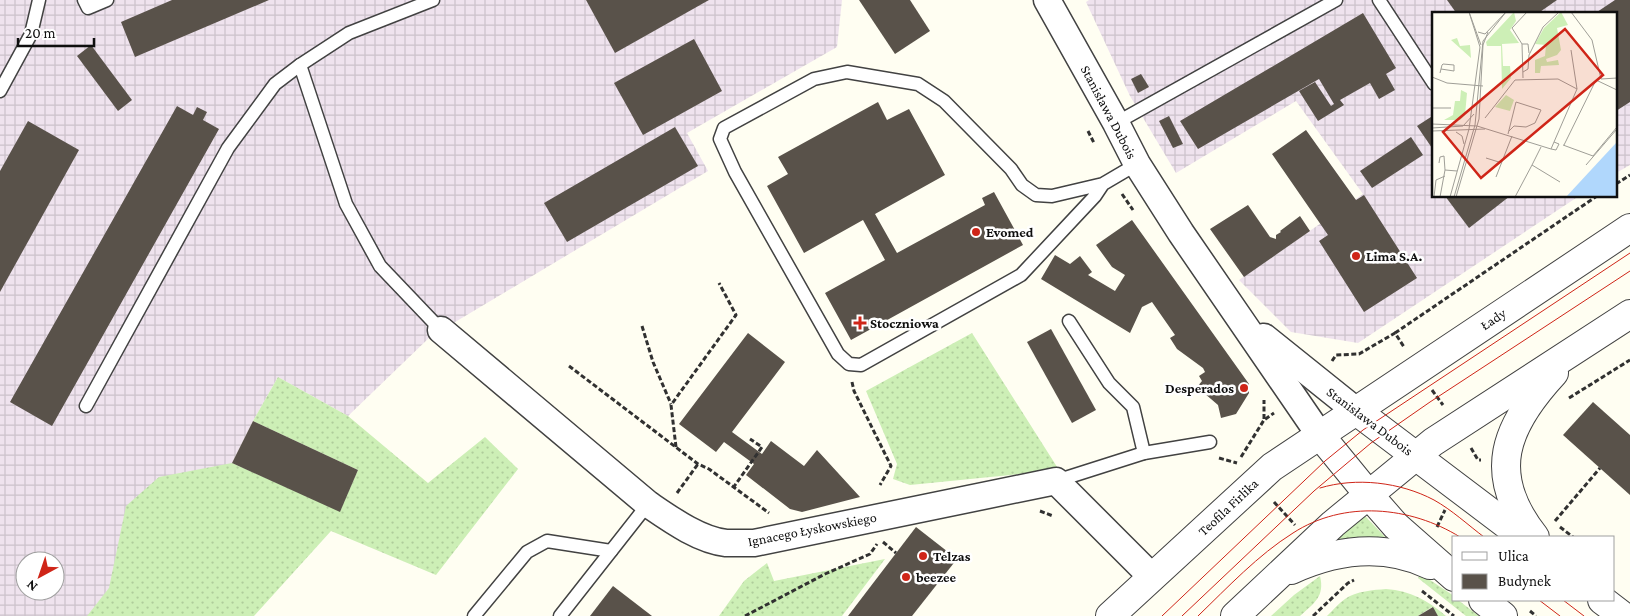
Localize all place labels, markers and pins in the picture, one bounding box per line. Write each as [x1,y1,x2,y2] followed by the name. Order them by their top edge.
[986,224,1034,240] place label: Evomed
[970,226,982,238] marker: Evomed
[1366,248,1422,264] place label: Lima S.A.
[1350,250,1362,262] marker: Lima S.A.
[870,315,939,331] place label: Stoczniowa
[854,317,866,329] marker: Stoczniowa
[1165,380,1234,396] place label: Desperados
[1238,382,1250,394] marker: Desperados
[933,548,971,564] place label: Telzas
[917,550,929,562] marker: Telzas
[915,569,957,585] place label: beezee
[900,571,912,583] marker: beezee

